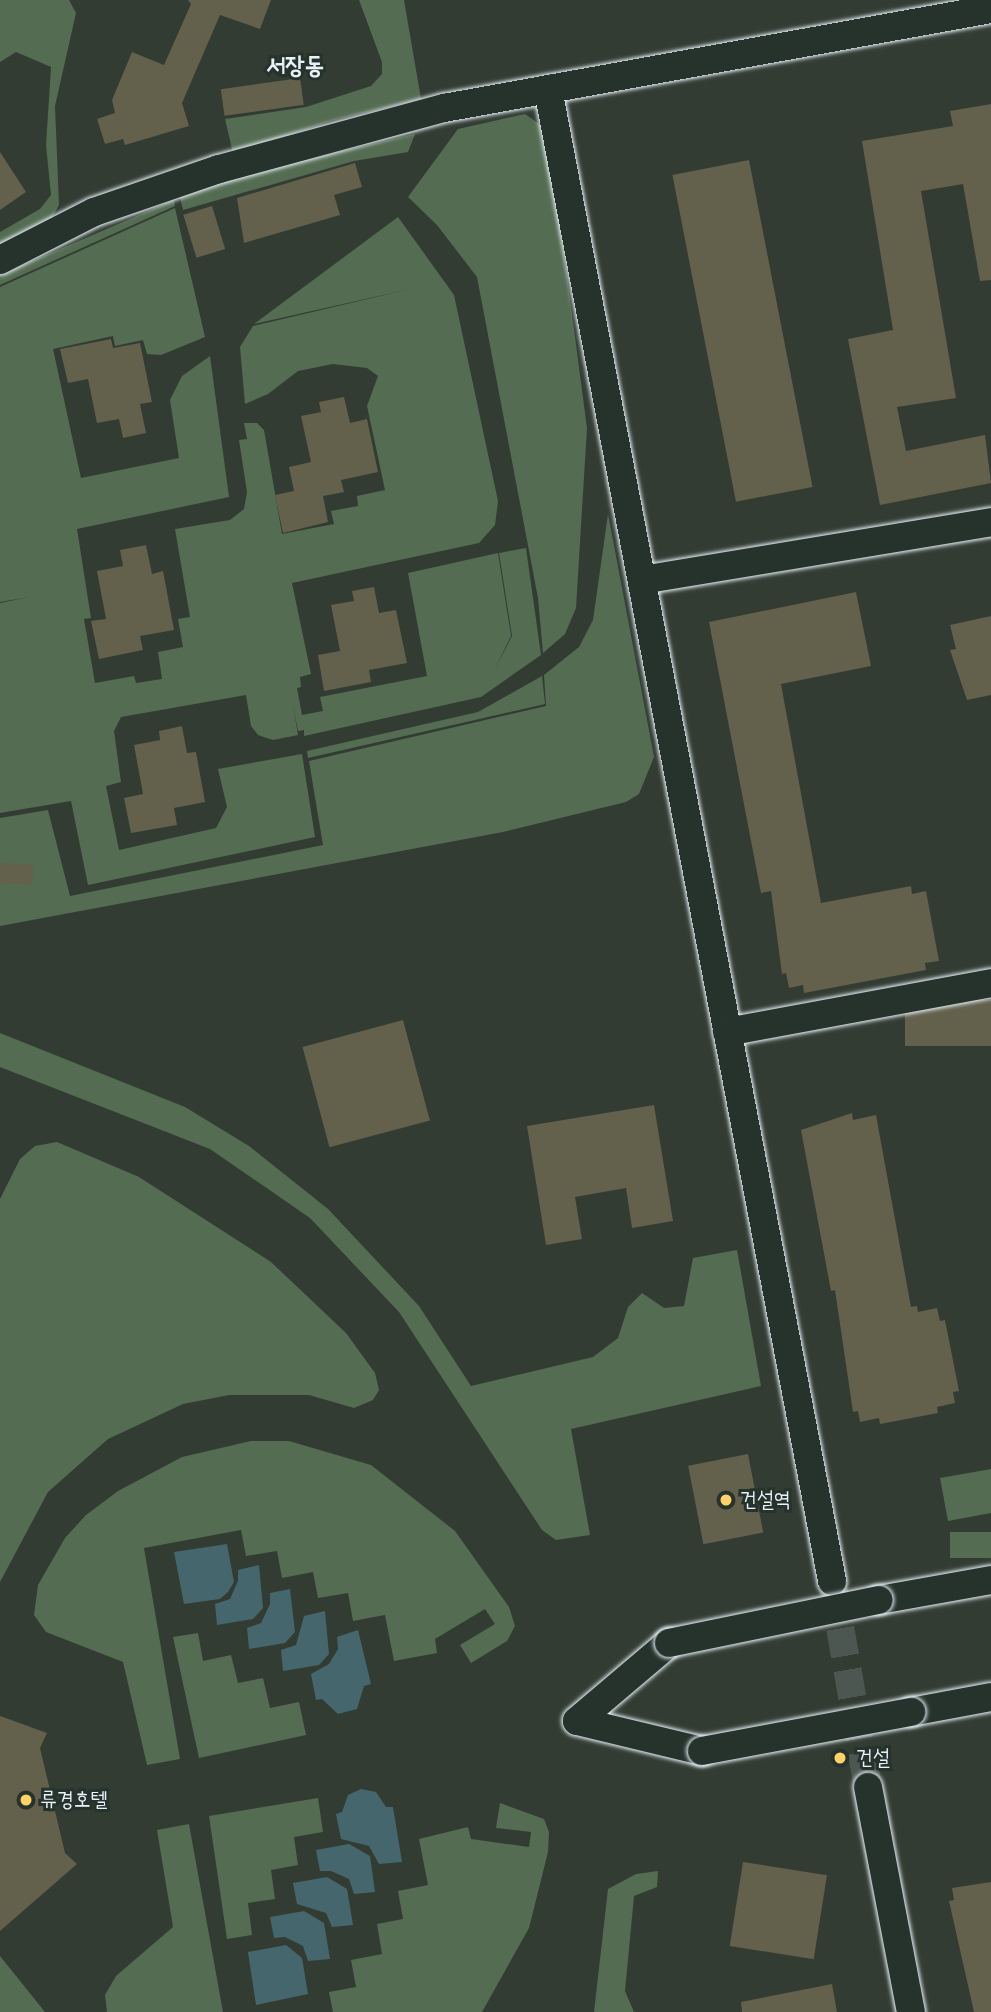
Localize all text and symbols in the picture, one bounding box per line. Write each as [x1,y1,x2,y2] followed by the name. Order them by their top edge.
[266,52,324,80] district label: 서장동
[740,1487,791,1513] place label: 건설역
[718,1492,734,1508] marker: 건설역
[856,1745,890,1771] place label: 건설
[830,1748,850,1768] marker: 건설
[40,1787,108,1813] place label: 류경호텔
[18,1792,34,1808] marker: 류경호텔

